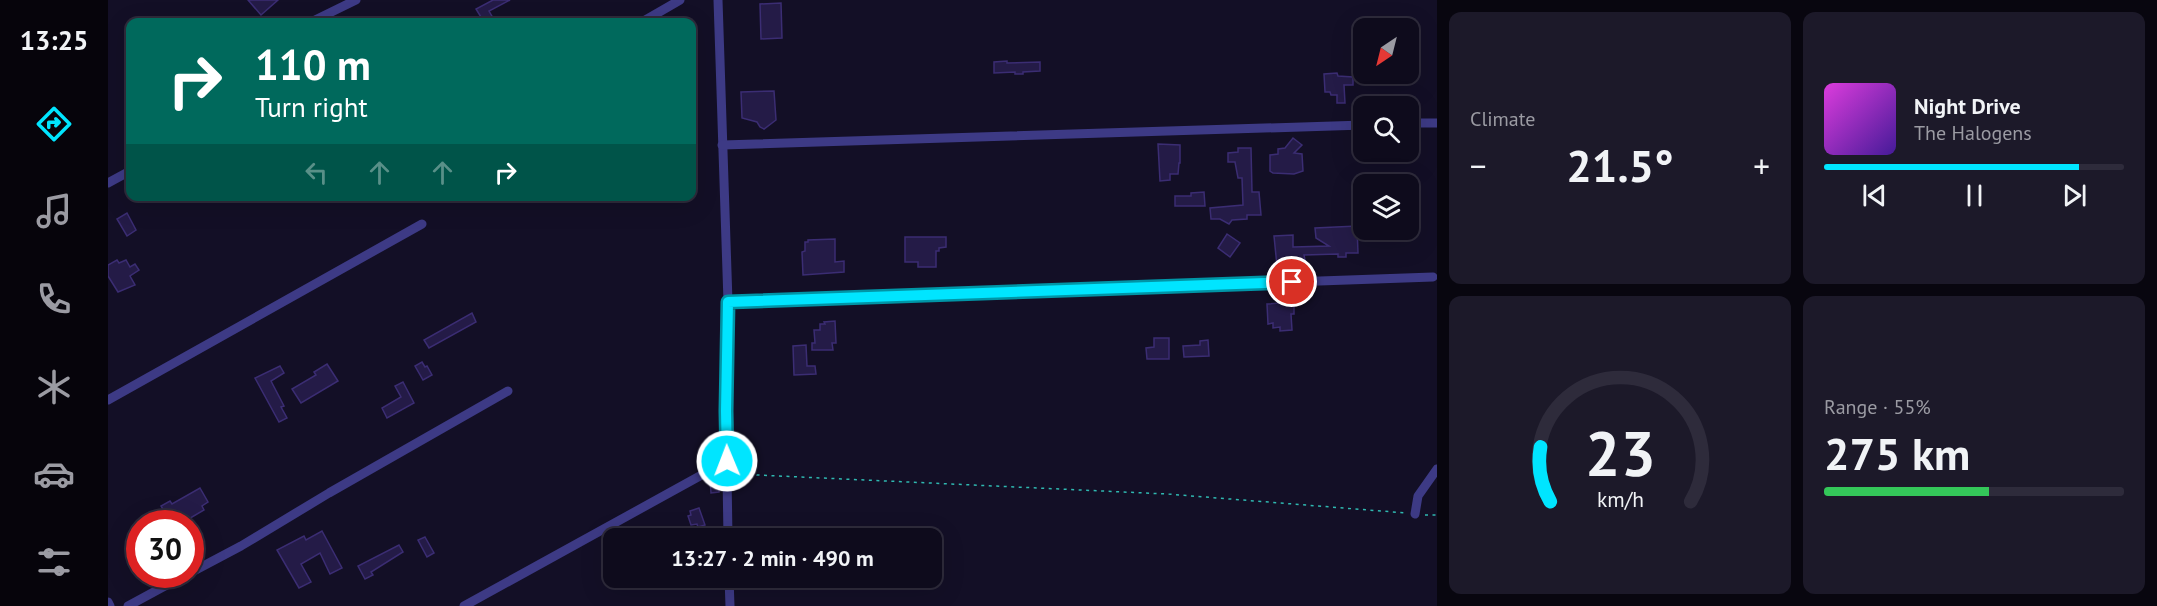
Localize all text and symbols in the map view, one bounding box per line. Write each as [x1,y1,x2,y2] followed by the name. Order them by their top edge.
[1353,18,1419,84] north arrow
[1353,18,1419,240] map controls
[20,23,88,57] text: 13:25
[255,37,371,92] text: 110 m
[156,42,234,120] icon: right
[255,90,368,124] text: Turn right
[1914,92,2021,120] text: Night Drive
[1353,96,1419,162] button: search
[33,103,75,145] icon: directions
[1470,106,1536,132] text: Climate
[1914,120,2032,146] text: The Halogens
[1566,136,1674,194] text: 21.5°
[1470,144,1487,187] text: −
[1753,144,1770,187] text: +
[300,156,333,189] icon: left
[363,156,396,189] icon: ahead
[426,156,459,189] icon: ahead
[489,156,522,189] icon: right
[1353,174,1419,240] button: layers
[1858,179,1891,212] icon: previous
[1958,179,1991,212] icon: pause
[2058,179,2091,212] icon: next
[33,190,75,232] icon: music
[1266,256,1317,307] pin
[1275,265,1308,298] icon: arrive
[33,278,75,320] icon: phone
[33,366,75,408] icon: climate
[1824,394,1931,420] text: Range · 55%
[1585,412,1655,493] text: 23
[1824,424,1970,482] text: 275 km
[695,429,759,493] position arrow
[33,453,75,495] icon: car
[1596,485,1643,513] text: km/h
[126,510,204,588] speed limit sign: 30
[33,541,75,583] icon: filters
[671,544,874,572] text: 13:27 · 2 min · 490 m

